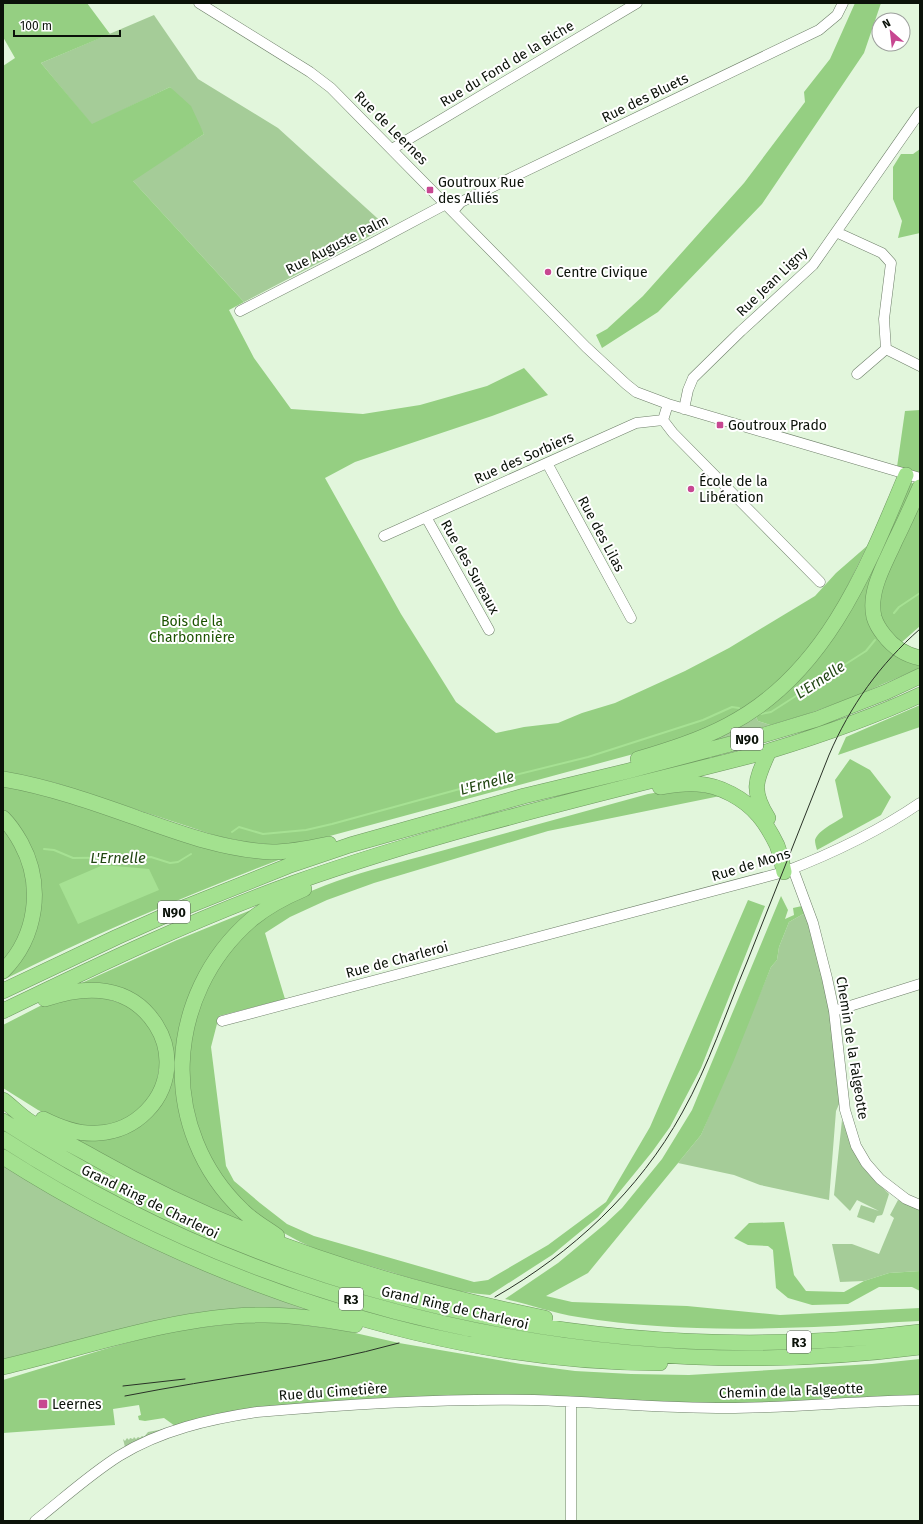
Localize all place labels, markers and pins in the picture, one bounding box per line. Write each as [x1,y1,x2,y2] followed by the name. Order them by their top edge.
[438,174,524,207] place label: Goutroux Rue des Alliés
[425,185,435,195] marker: Goutroux Rue des Alliés
[556,264,648,281] place label: Centre Civique
[543,267,553,277] marker: Centre Civique
[728,417,827,434] place label: Goutroux Prado
[715,420,725,430] marker: Goutroux Prado
[699,472,768,506] place label: École de la Libération
[686,484,696,494] marker: École de la Libération
[52,1396,102,1413] place label: Leernes
[37,1398,49,1410] marker: Leernes

